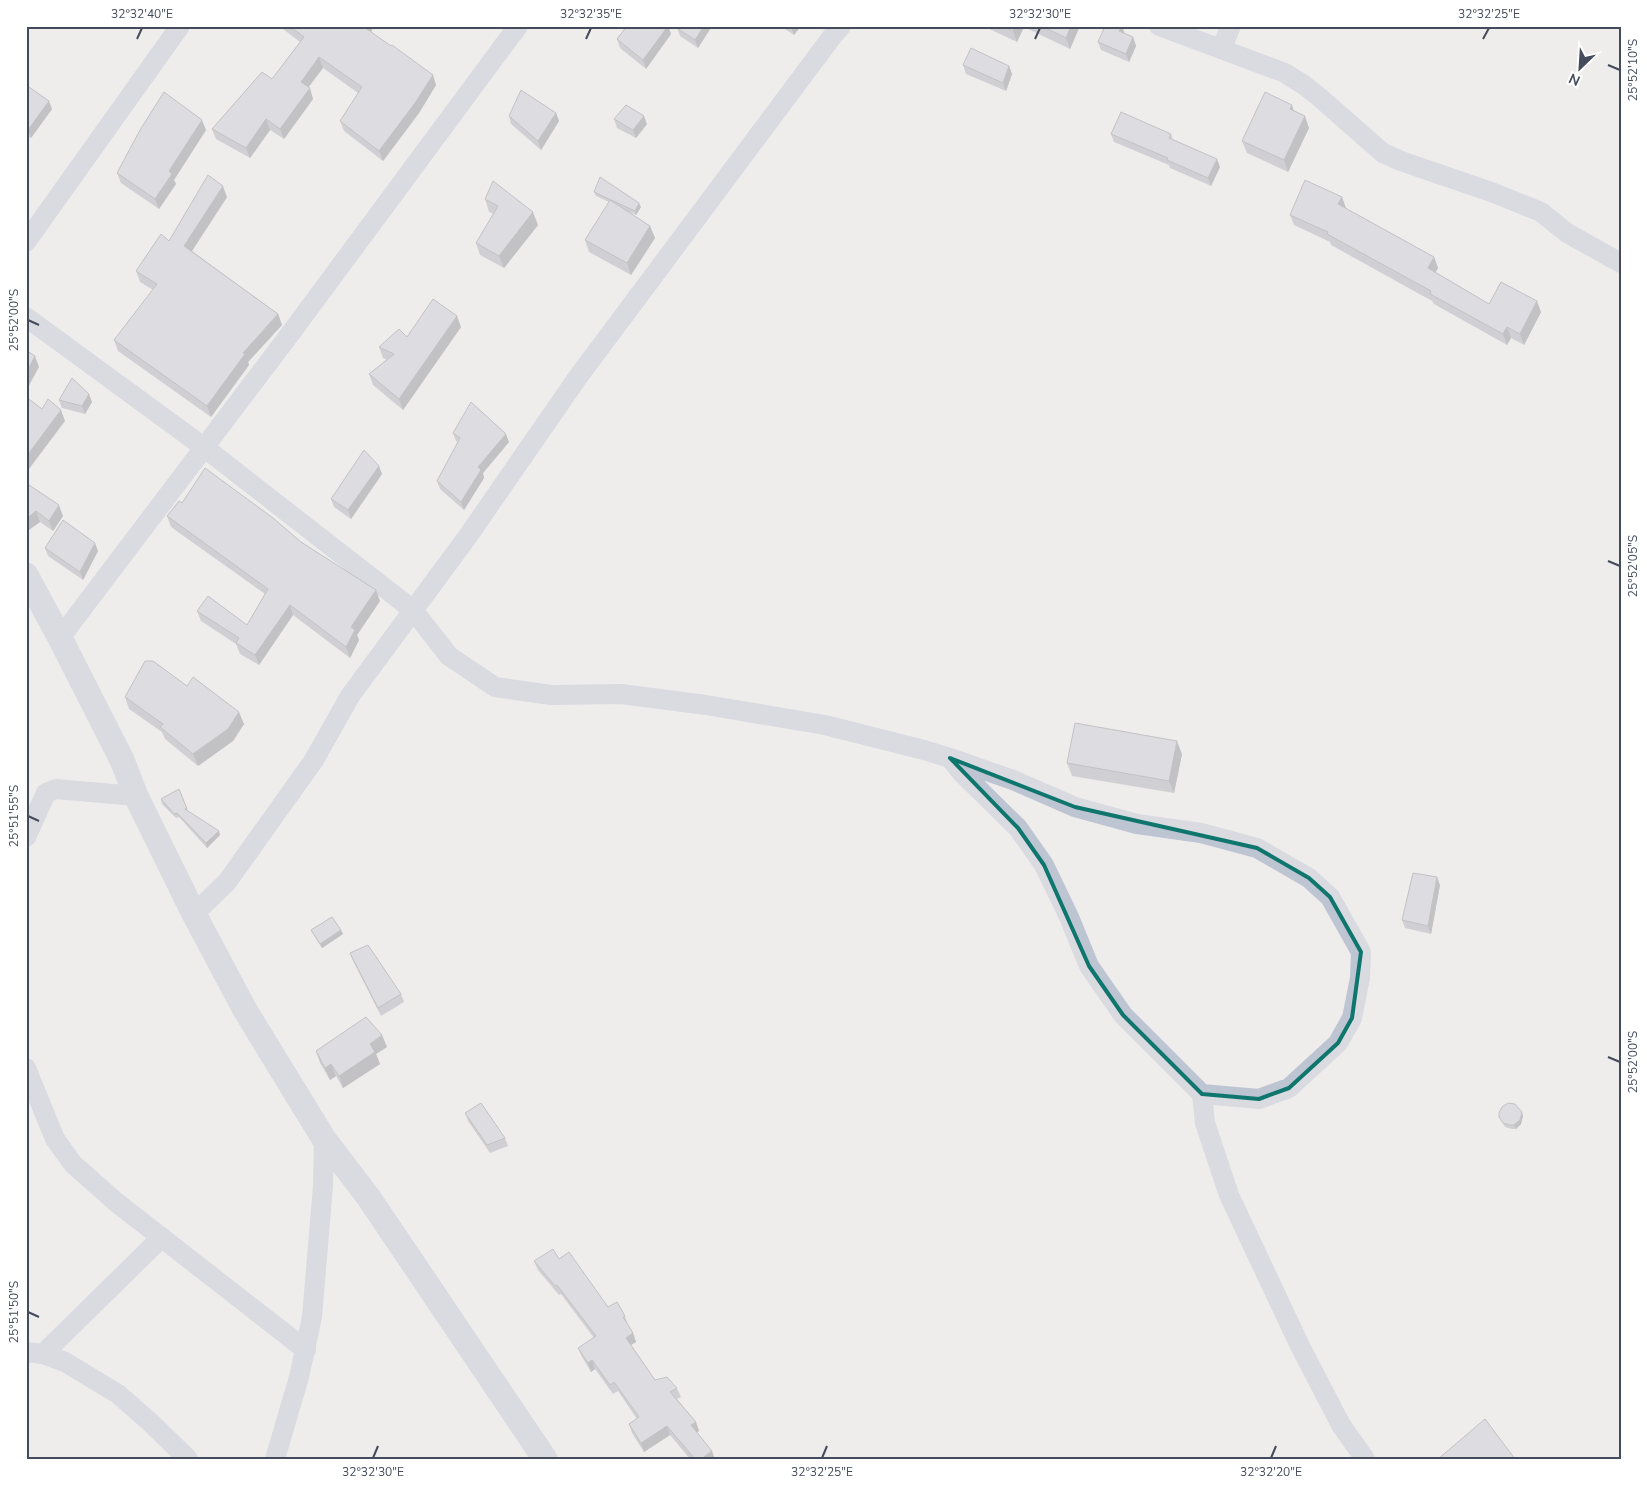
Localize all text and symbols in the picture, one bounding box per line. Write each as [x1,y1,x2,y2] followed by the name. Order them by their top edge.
[111,6,173,22] text: 32°32'40"E
[560,6,622,22] text: 32°32'35"E
[1009,6,1071,22] text: 32°32'30"E
[1458,6,1520,22] text: 32°32'25"E
[1625,39,1641,101] text: 25°52'10"S
[1554,42,1604,92] north arrow
[1566,69,1583,90] text: N
[6,289,22,351] text: 25°52'00"S
[1625,535,1641,597] text: 25°52'05"S
[6,785,22,847] text: 25°51'55"S
[1625,1031,1641,1093] text: 25°52'00"S
[6,1281,22,1343] text: 25°51'50"S
[342,1464,404,1480] text: 32°32'30"E
[791,1464,853,1480] text: 32°32'25"E
[1240,1464,1302,1480] text: 32°32'20"E

